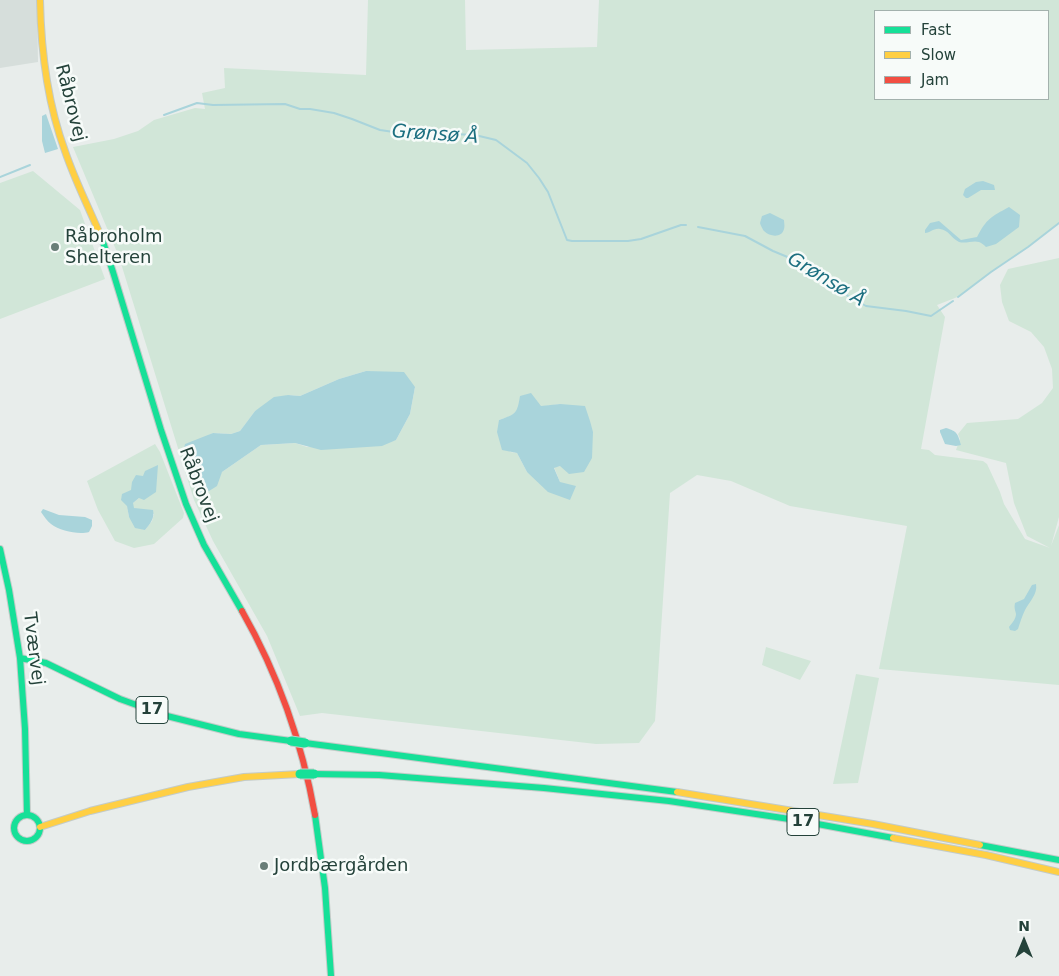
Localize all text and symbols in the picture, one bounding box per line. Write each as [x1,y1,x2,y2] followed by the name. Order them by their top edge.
[874,10,1049,100] legend
[921,21,951,39] text: Fast
[921,46,956,64] text: Slow
[50,62,90,144] street label: Råbrovej
[921,71,949,89] text: Jam
[391,121,479,149] water label: Grønsø Å
[65,226,163,268] place label: Råbroholm Shelteren
[49,241,61,253] marker: Råbroholm Shelteren
[783,248,869,312] water label: Grønsø Å
[174,444,222,526] street label: Råbrovej
[18,611,48,687] street label: Tværvej
[136,696,168,724] road number: 17
[787,809,819,836] road number: 17
[274,855,408,877] place label: Jordbærgården
[258,860,270,872] marker: Jordbærgården
[999,916,1049,966] north arrow
[1018,918,1030,934] text: N

